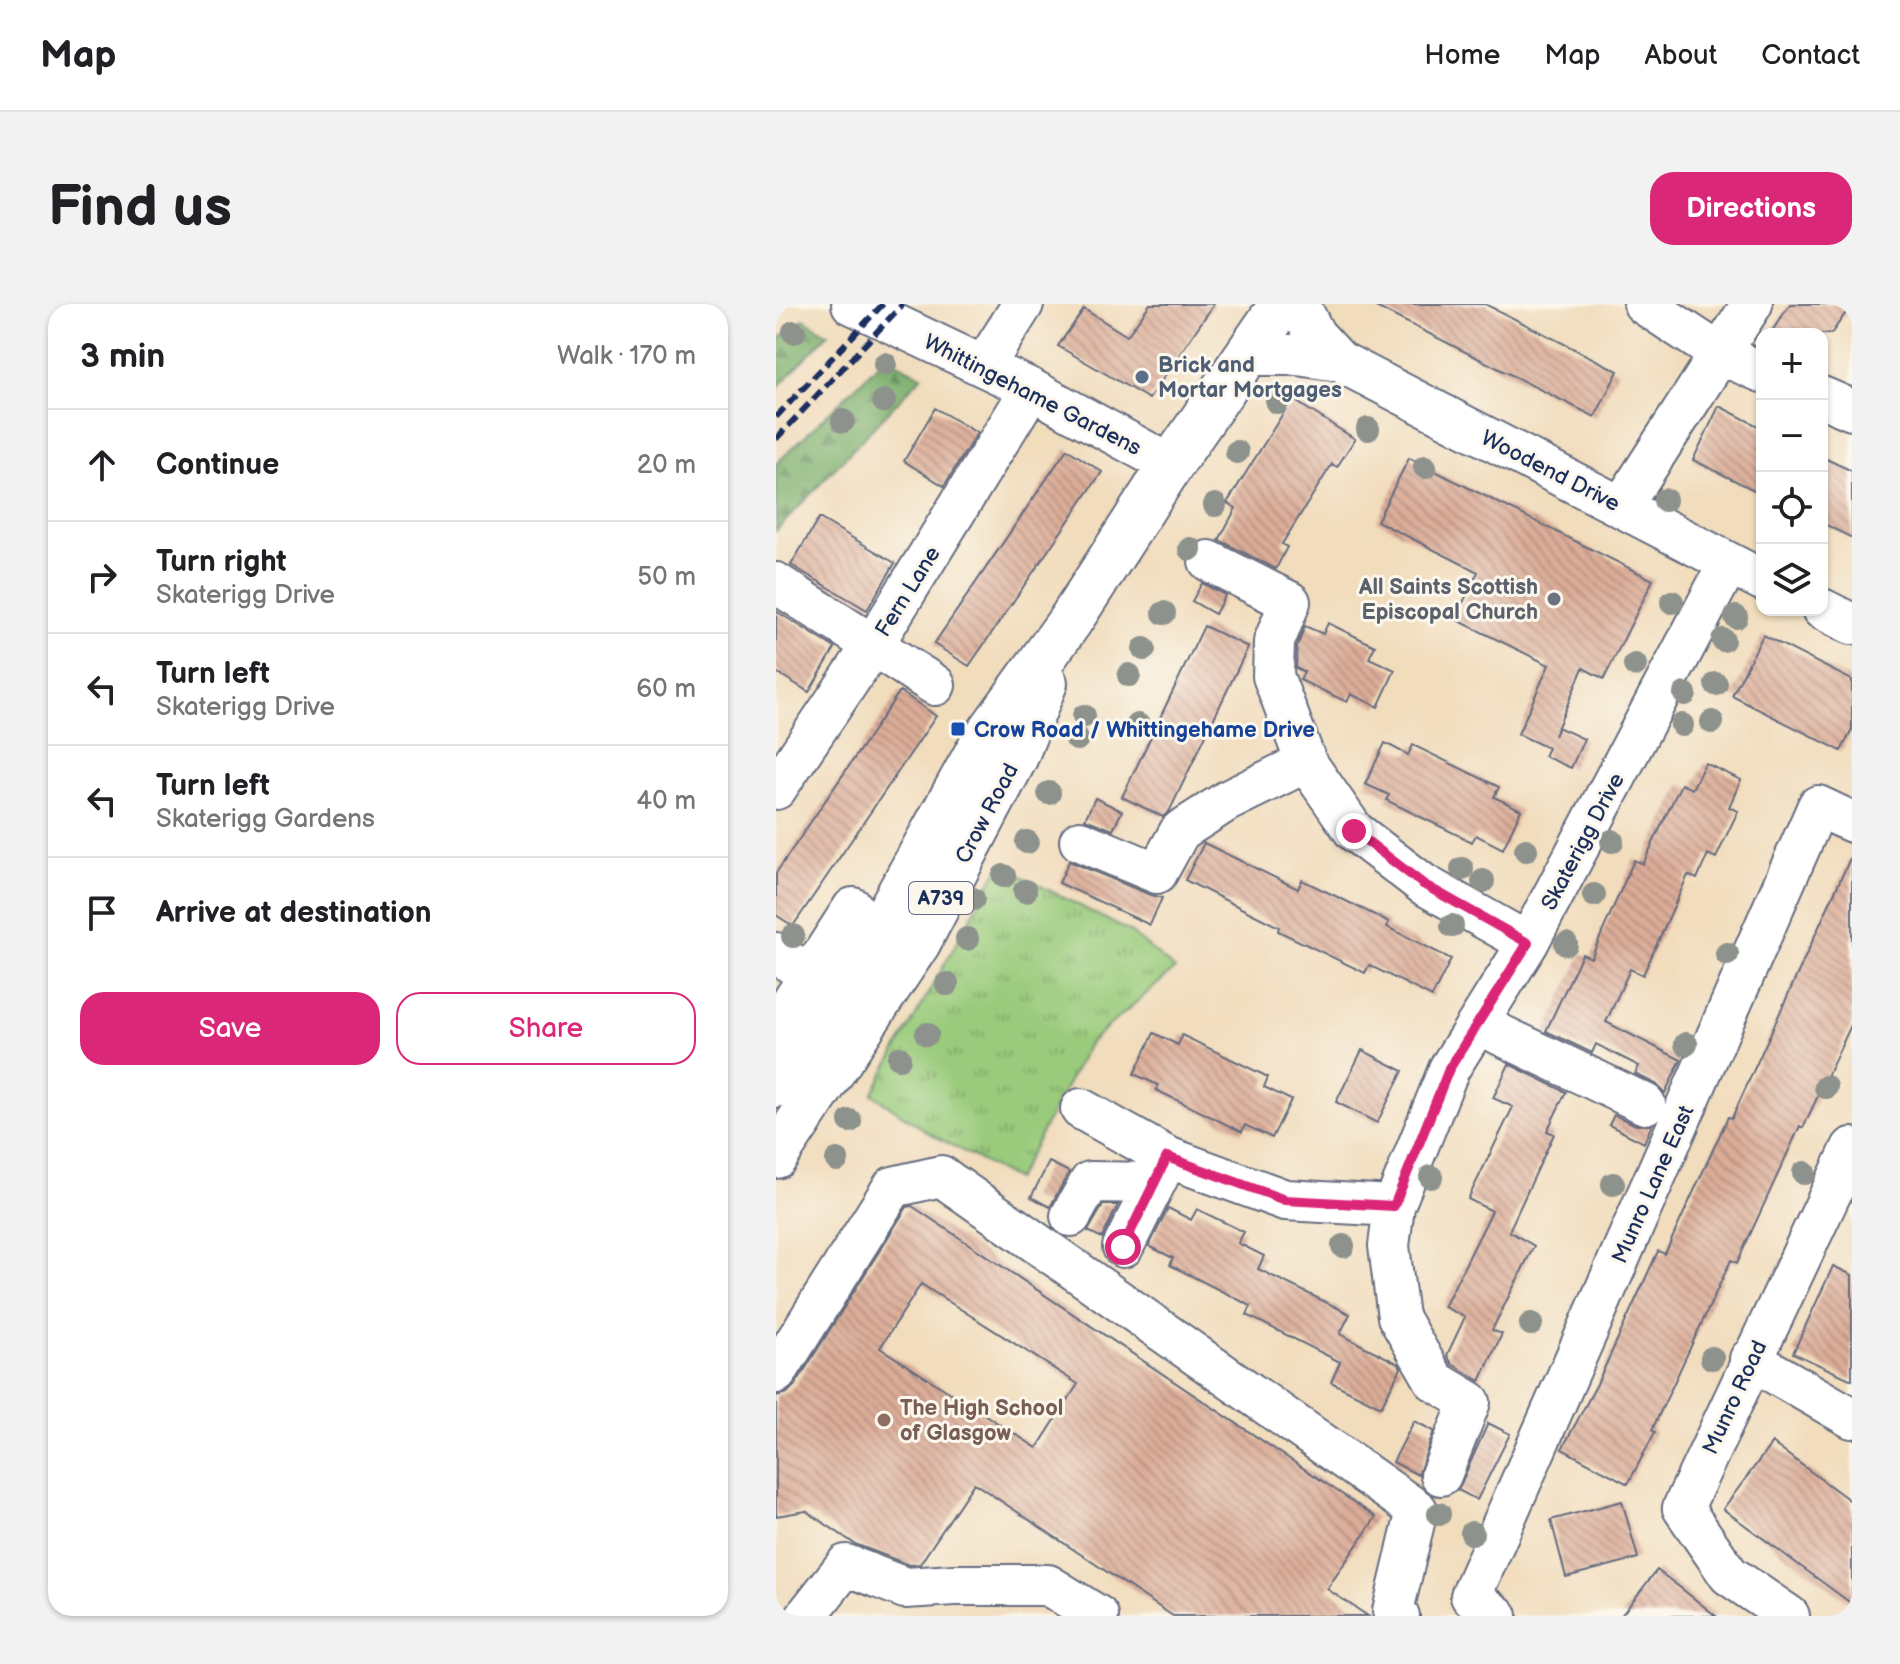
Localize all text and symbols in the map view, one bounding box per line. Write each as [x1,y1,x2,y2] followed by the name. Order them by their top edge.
[40,33,116,78] text: Map
[1424,39,1500,72] text: Home
[1544,39,1601,72] text: Map
[1645,39,1717,72] text: About
[1761,39,1860,72] text: Contact
[1650,172,1852,245] button: Directions
[48,175,232,242] text: Find us
[1756,328,1828,616] map controls
[1756,328,1828,400] button: +
[919,329,1146,462] street label: Whittingehame Gardens
[80,336,165,377] text: 3 min
[557,341,696,372] text: Walk · 170 m
[1158,352,1342,404] place label: Brick and Mortar Mortgages
[1133,368,1151,386] marker: Brick and Mortar Mortgages
[1756,400,1828,472] button: −
[1476,425,1624,518] street label: Woodend Drive
[80,443,124,487] icon: ahead
[156,447,279,483] text: Continue
[637,450,696,481] text: 20 m
[1756,472,1828,544] button: locate
[870,542,947,642] street label: Fern Lane
[156,544,287,580] text: Turn right
[1756,544,1828,616] button: layers
[80,555,124,599] icon: right
[637,562,696,593] text: 50 m
[1358,574,1538,626] place label: All Saints Scottish Episcopal Church
[156,580,335,611] text: Skaterigg Drive
[1545,590,1563,608] marker: All Saints Scottish Episcopal Church
[156,656,270,692] text: Turn left
[80,667,124,711] icon: left
[636,674,696,705] text: 60 m
[156,692,335,723] text: Skaterigg Drive
[974,717,1315,744] place label: Crow Road / Whittingehame Drive
[949,720,967,738] marker: Crow Road / Whittingehame Drive
[950,759,1025,868] street label: Crow Road
[156,768,270,804] text: Turn left
[1536,768,1631,915] street label: Skaterigg Drive
[80,779,124,823] icon: left
[636,786,696,817] text: 40 m
[156,804,375,835] text: Skaterigg Gardens
[1336,813,1372,849] route end
[909,882,973,914] road number: A739
[80,891,124,935] icon: arrive
[156,895,432,931] text: Arrive at destination
[80,992,380,1065] button: Save
[396,992,696,1065] button: Share
[1606,1101,1700,1268] street label: Munro Lane East
[1105,1229,1141,1265] route start
[1697,1336,1774,1459] street label: Munro Road
[900,1395,1063,1447] place label: The High School of Glasgow
[875,1411,893,1429] marker: The High School of Glasgow

